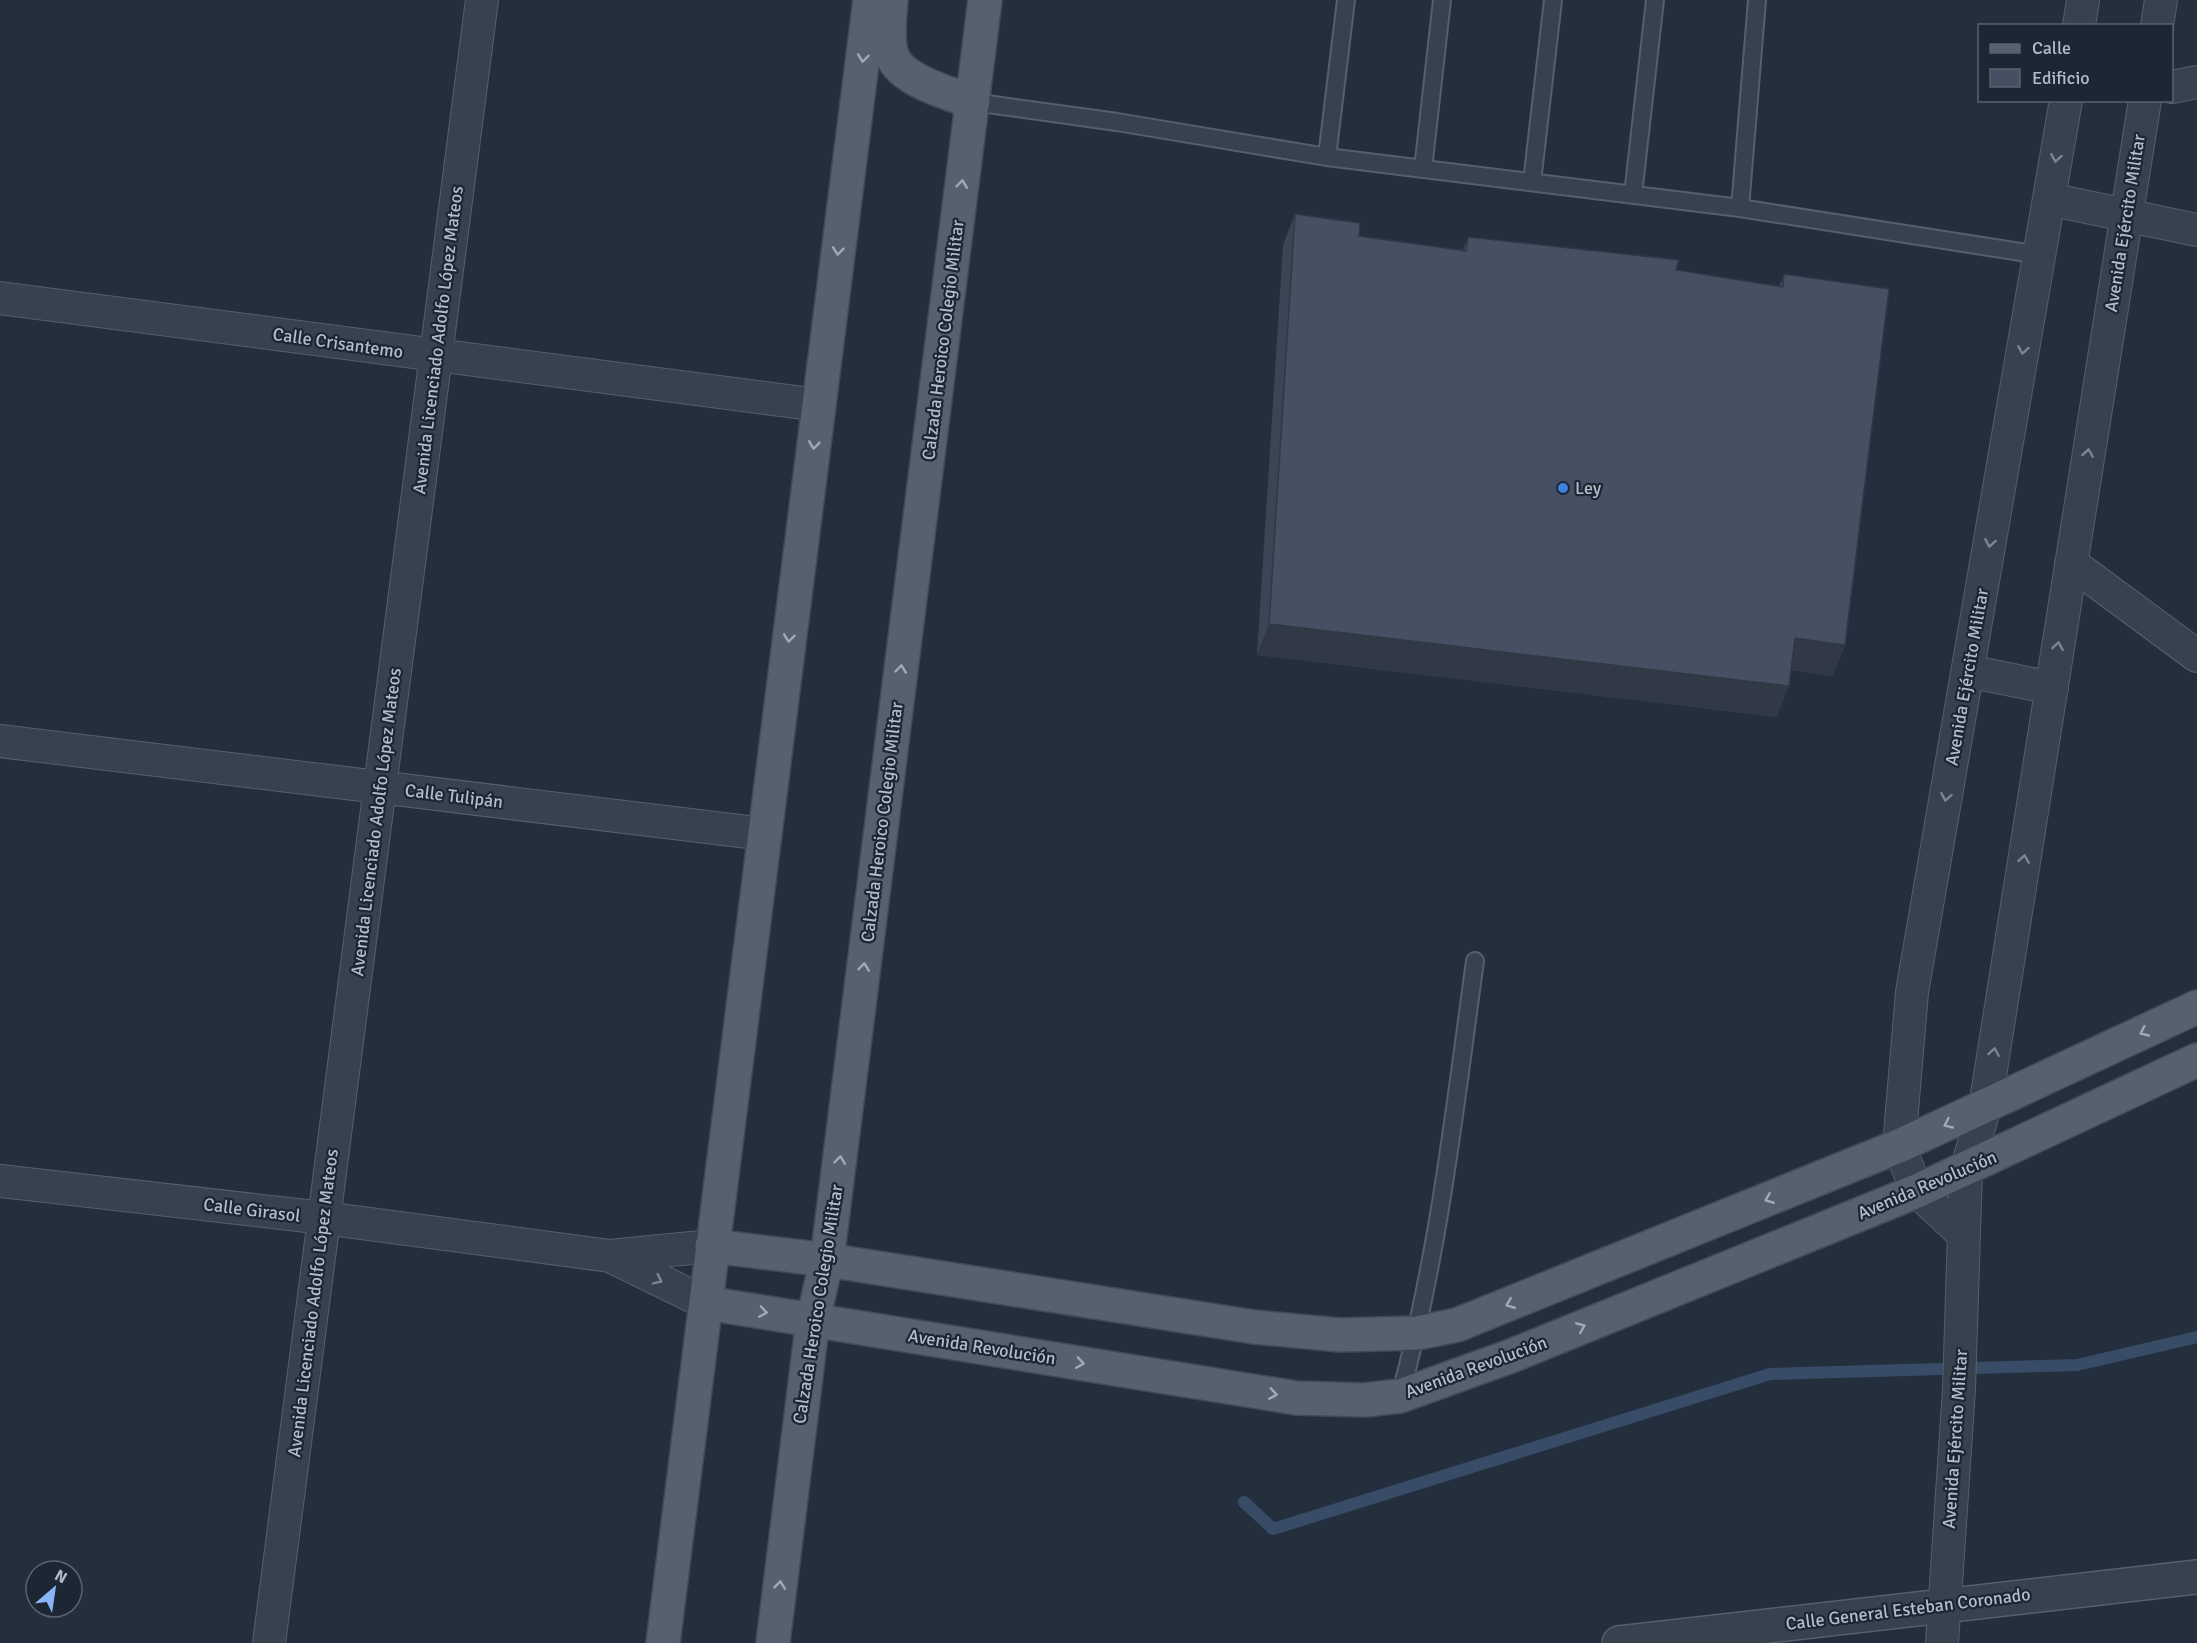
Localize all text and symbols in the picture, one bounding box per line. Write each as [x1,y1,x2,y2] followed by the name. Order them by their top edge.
[1978,24,2173,102] legend
[2032,37,2071,59] text: Calle
[857,53,869,63] one-way arrow
[2032,67,2090,89] text: Edificio
[2100,132,2150,314] street label: Avenida Ejército Militar
[2050,153,2062,163] one-way arrow
[956,179,968,188] one-way arrow
[408,184,468,495] street label: Avenida Licenciado Adolfo López Mateos
[917,218,969,461] street label: Calzada Heroico Colegio Militar
[833,247,845,256] one-way arrow
[271,323,405,363] street label: Calle Crisantemo
[2017,345,2030,355] one-way arrow
[808,440,820,450] one-way arrow
[2082,448,2094,458] one-way arrow
[1575,477,1602,499] place label: Ley
[1556,481,1570,495] marker: Ley
[1984,537,1997,547] one-way arrow
[1941,586,1994,767] street label: Avenida Ejército Militar
[784,634,796,643] one-way arrow
[2052,641,2064,650] one-way arrow
[895,664,907,674] one-way arrow
[346,666,406,977] street label: Avenida Licenciado Adolfo López Mateos
[856,700,908,943] street label: Calzada Heroico Colegio Militar
[404,779,504,813] street label: Calle Tulipán
[1940,791,1953,801] one-way arrow
[2018,854,2030,864] one-way arrow
[857,962,870,971] one-way arrow
[2140,1025,2151,1037] one-way arrow
[1987,1047,1999,1056] one-way arrow
[1944,1116,1955,1128] one-way arrow
[1854,1146,2000,1224] street label: Avenida Revolución
[283,1147,343,1458] street label: Avenida Licenciado Adolfo López Mateos
[833,1155,845,1165] one-way arrow
[788,1182,848,1425] street label: Calzada Heroico Colegio Militar
[1764,1192,1775,1204] one-way arrow
[202,1193,302,1227] street label: Calle Girasol
[651,1272,662,1284] one-way arrow
[1505,1297,1516,1309] one-way arrow
[759,1305,768,1317] one-way arrow
[1574,1322,1585,1334] one-way arrow
[907,1324,1057,1370] street label: Avenida Revolución
[1402,1331,1550,1403] street label: Avenida Revolución
[1938,1348,1972,1529] street label: Avenida Ejército Militar
[1076,1356,1085,1368] one-way arrow
[1267,1387,1277,1400] one-way arrow
[24,1559,84,1619] north arrow
[51,1565,71,1588] text: N
[773,1580,786,1590] one-way arrow
[1784,1583,2032,1635] street label: Calle General Esteban Coronado

